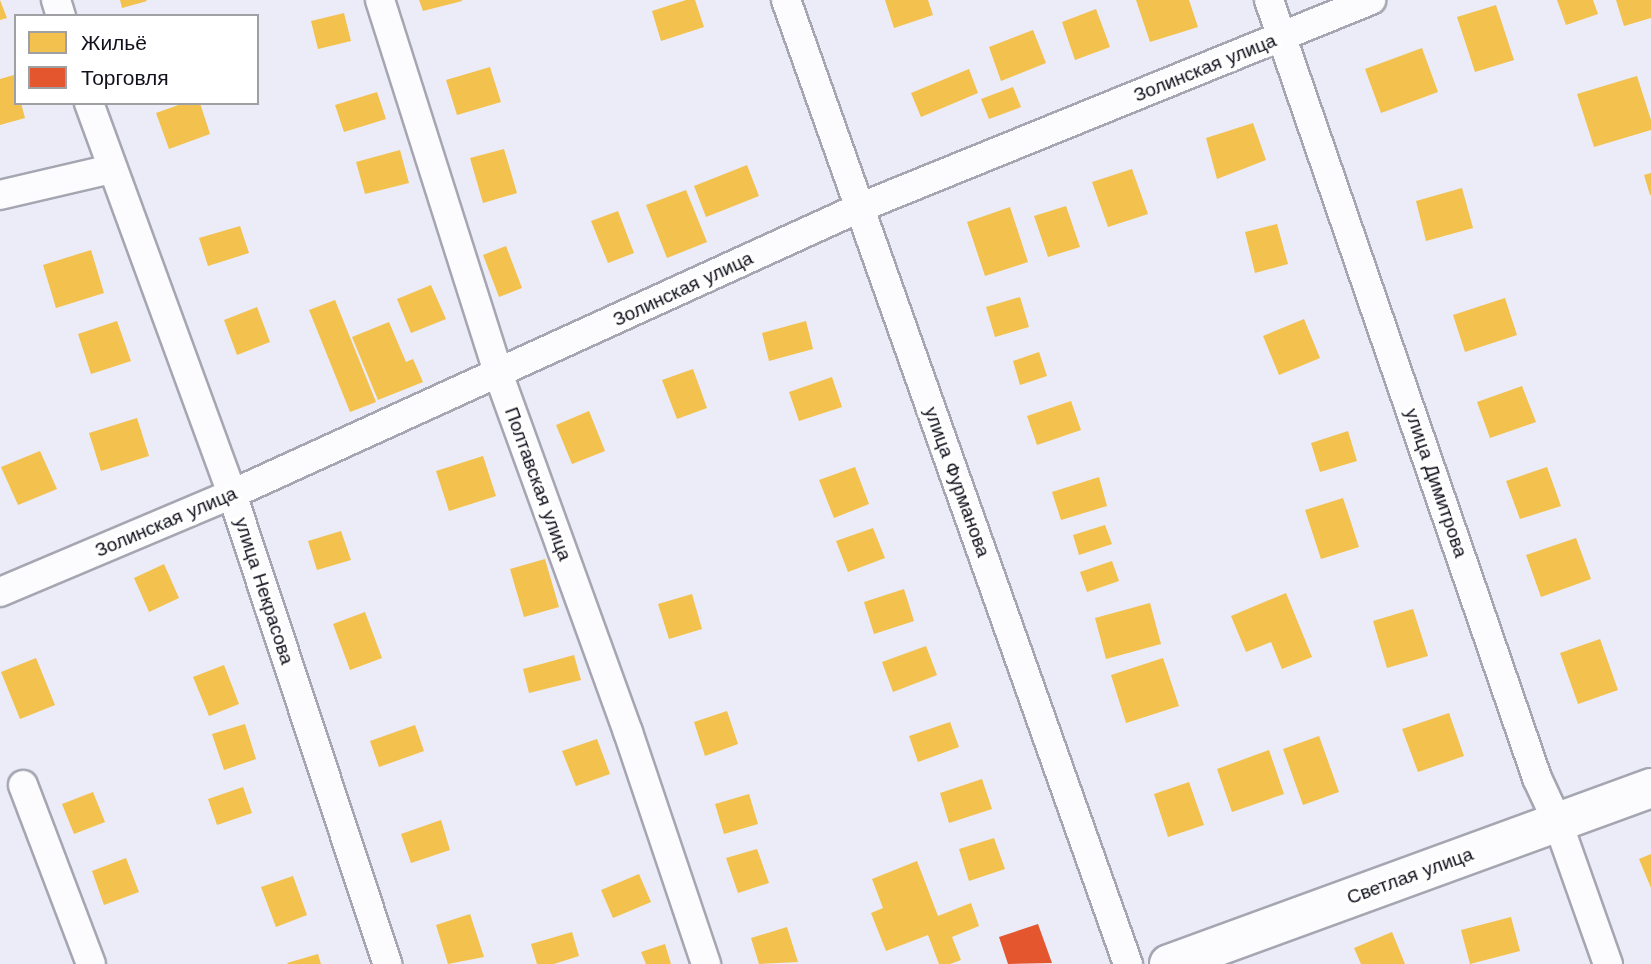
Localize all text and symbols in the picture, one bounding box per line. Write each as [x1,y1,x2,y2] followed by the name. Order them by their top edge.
[14,14,259,105] legend
[1130,29,1280,107] street label: Золинская улица
[81,30,147,55] text: Жильё
[81,65,169,90] text: Торговля
[609,247,757,331] street label: Золинская улица
[500,404,576,564] street label: Полтавская улица
[919,404,995,560] street label: улица Фурманова
[1400,405,1472,561] street label: улица Димитрова
[92,482,240,562] street label: Золинская улица
[229,515,299,667] street label: улица Некрасова
[1344,843,1476,909] street label: Светлая улица

